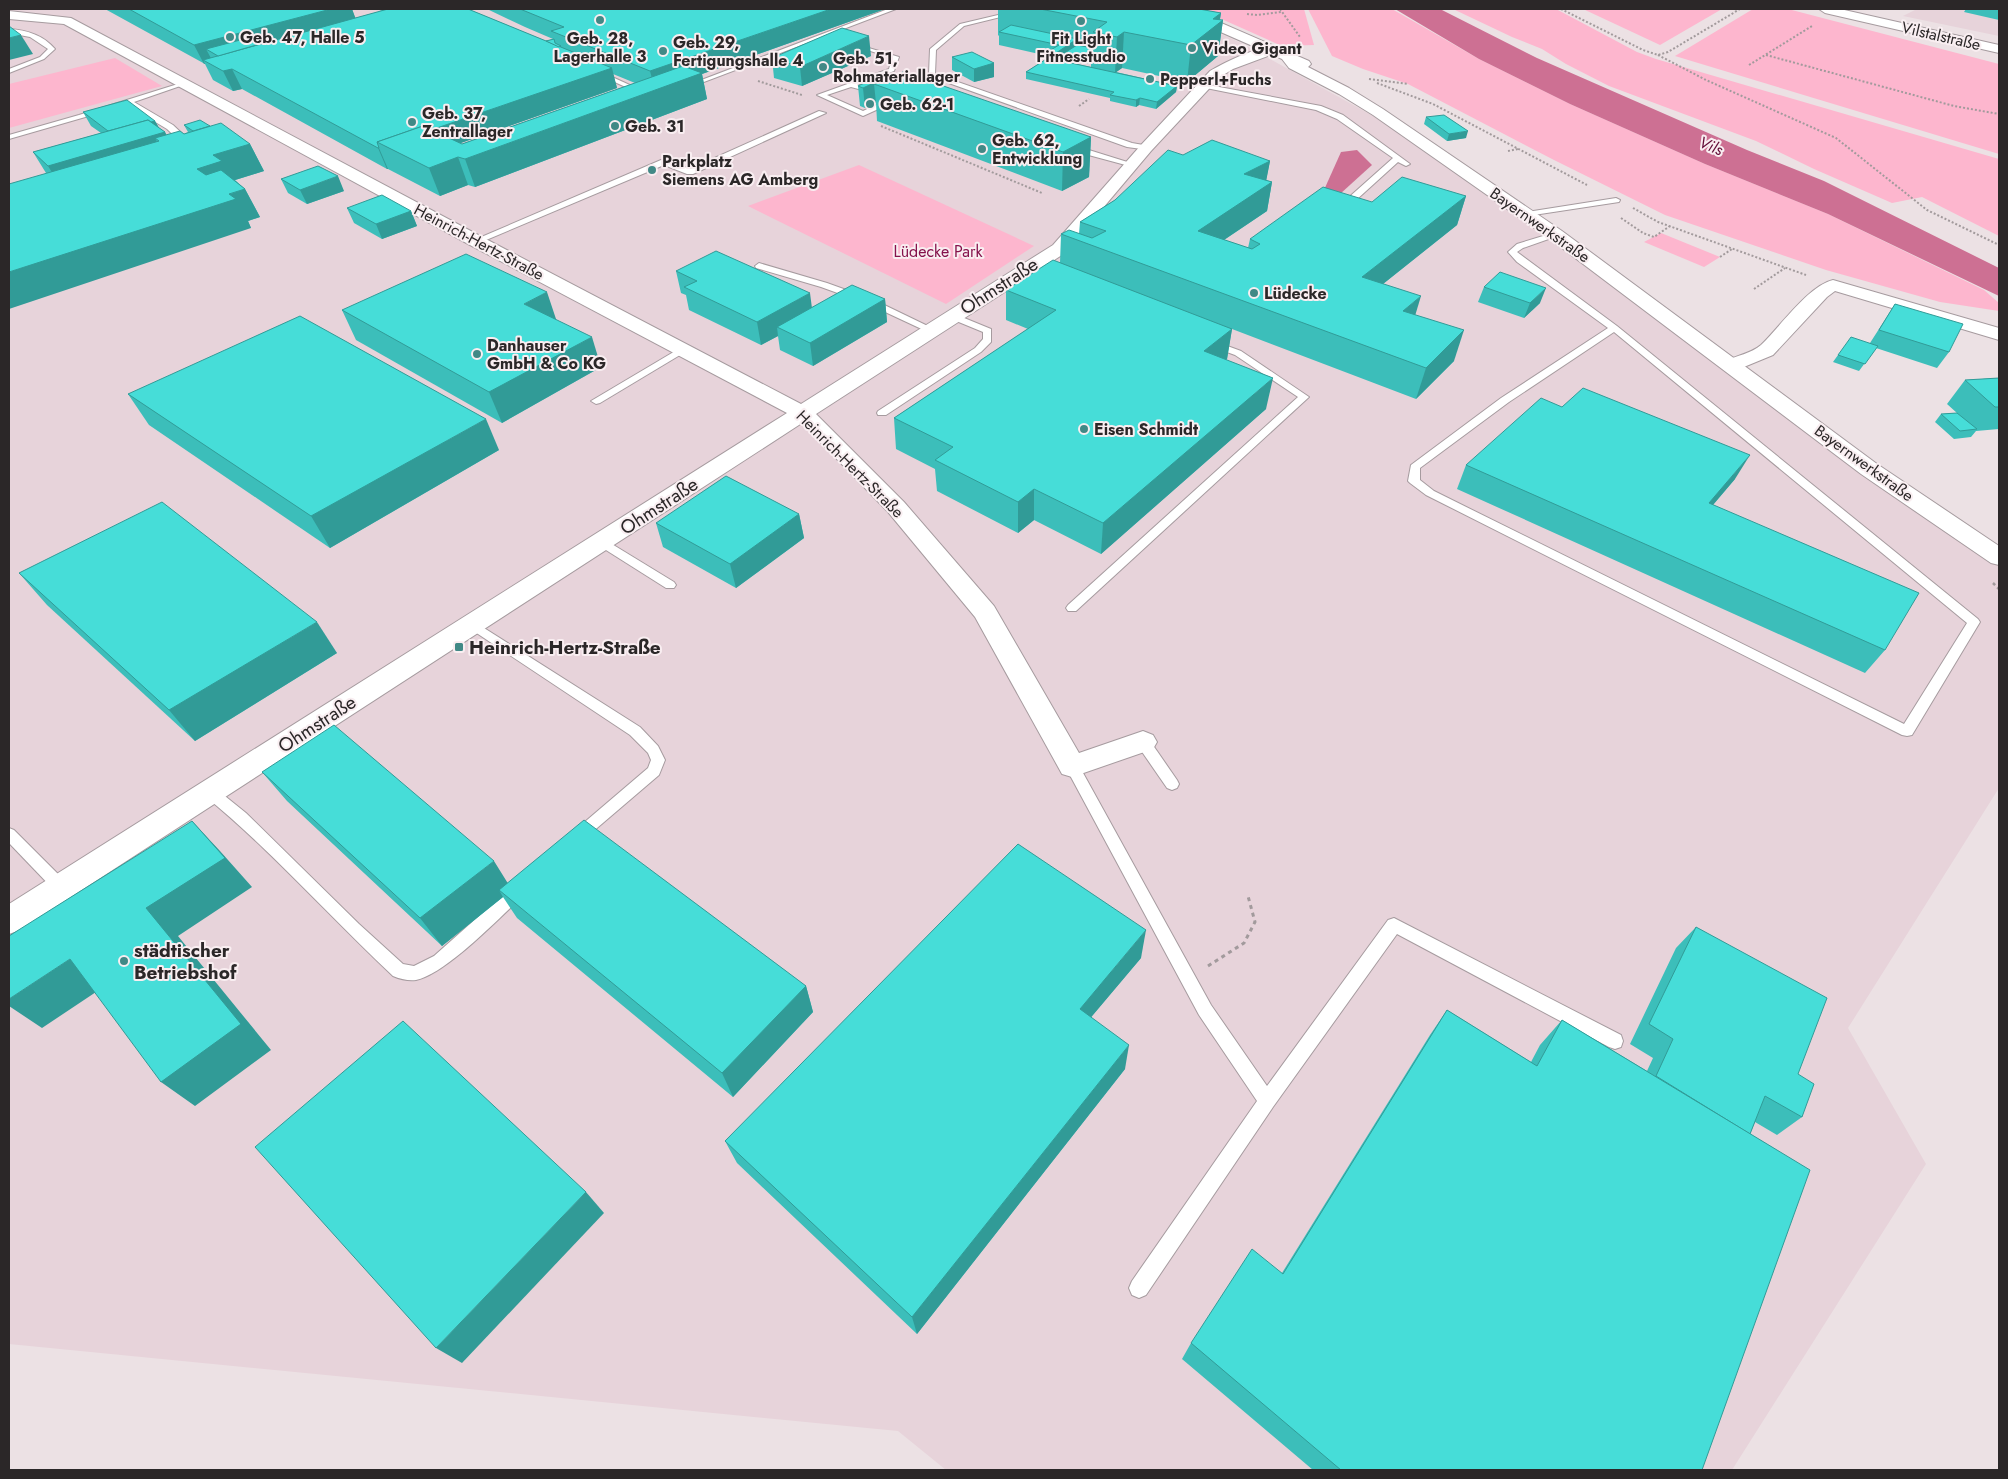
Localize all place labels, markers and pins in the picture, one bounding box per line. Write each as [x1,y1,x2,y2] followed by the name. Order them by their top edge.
[594,14,606,26] marker: Geb. 28, Lagerhalle 3
[1075,15,1087,27] marker: Fit Light Fitnesstudio
[240,26,365,49] place label: Geb. 47, Halle 5
[554,27,646,68] place label: Geb. 28, Lagerhalle 3
[1036,27,1126,68] place label: Fit Light Fitnesstudio
[224,31,236,43] marker: Geb. 47, Halle 5
[673,31,803,72] place label: Geb. 29, Fertigungshalle 4
[1201,37,1302,60] place label: Video Gigant
[1186,42,1198,54] marker: Video Gigant
[657,45,669,57] marker: Geb. 29, Fertigungshalle 4
[833,47,961,88] place label: Geb. 51, Rohmateriallager
[817,61,829,73] marker: Geb. 51, Rohmateriallager
[1160,68,1271,91] place label: Pepperl+Fuchs
[1144,73,1156,85] marker: Pepperl+Fuchs
[880,93,954,116] place label: Geb. 62-1
[864,98,876,110] marker: Geb. 62-1
[422,102,513,143] place label: Geb. 37, Zentrallager
[625,115,684,138] place label: Geb. 31
[406,116,418,128] marker: Geb. 37, Zentrallager
[609,120,621,132] marker: Geb. 31
[992,129,1082,170] place label: Geb. 62, Entwicklung
[976,143,988,155] marker: Geb. 62, Entwicklung
[662,150,818,191] place label: Parkplatz Siemens AG Amberg
[646,164,658,176] marker: Parkplatz Siemens AG Amberg
[1264,282,1327,305] place label: Lüdecke
[1248,287,1260,299] marker: Lüdecke
[487,334,606,375] place label: Danhauser GmbH & Co KG
[471,348,483,360] marker: Danhauser GmbH & Co KG
[1094,418,1199,441] place label: Eisen Schmidt
[1078,423,1090,435] marker: Eisen Schmidt
[469,634,661,661] place label: Heinrich-Hertz-Straße
[453,641,465,653] marker: Heinrich-Hertz-Straße
[134,937,238,986] place label: städtischer Betriebshof
[118,955,130,967] marker: städtischer Betriebshof

